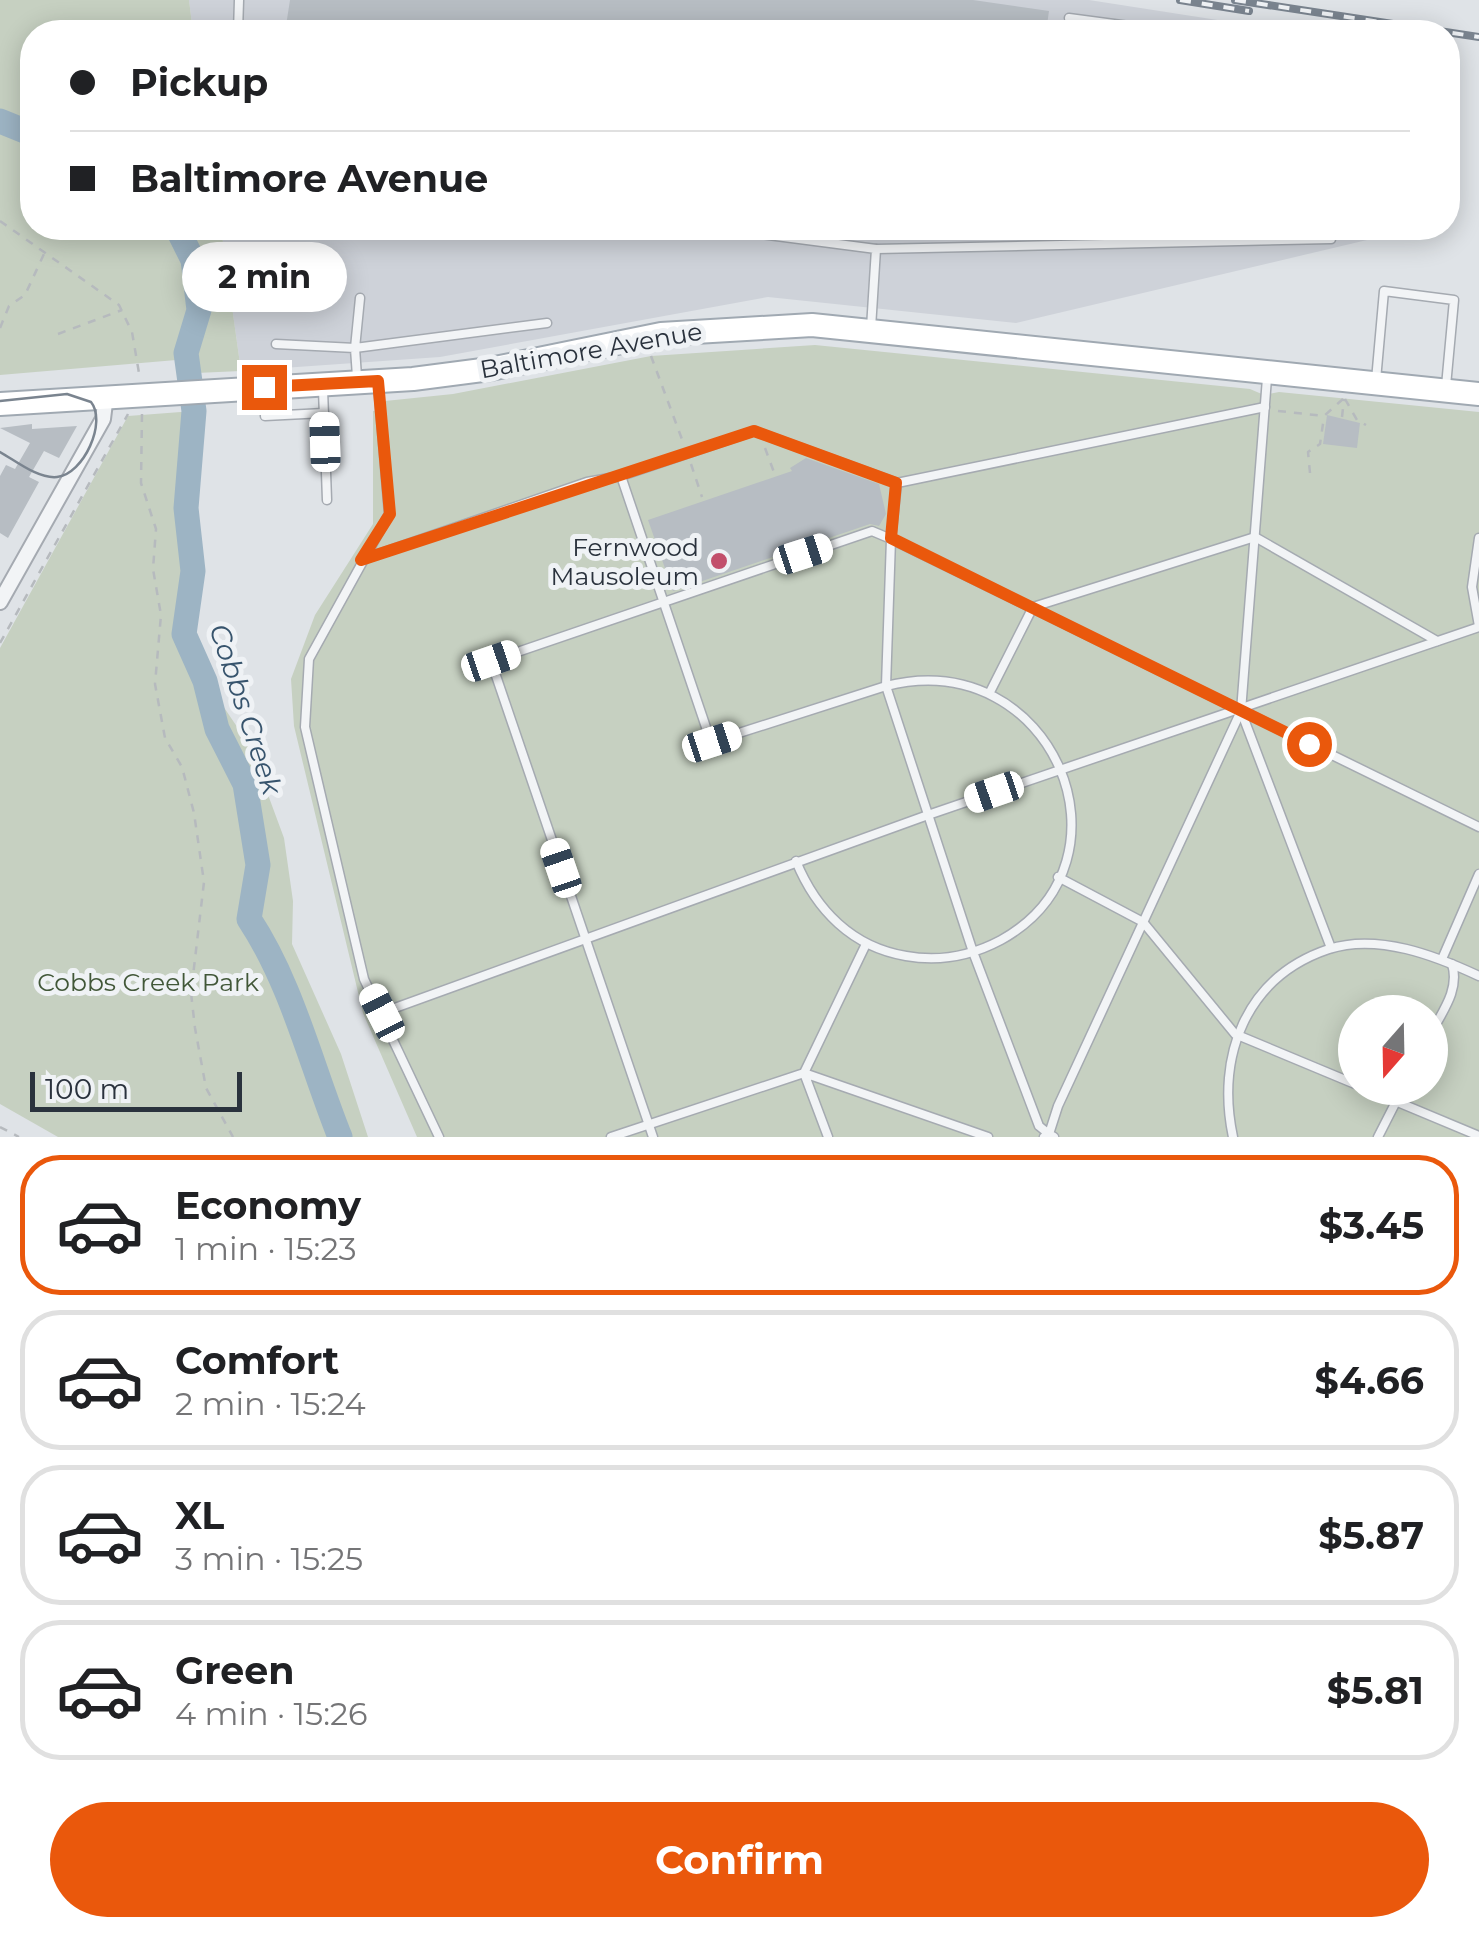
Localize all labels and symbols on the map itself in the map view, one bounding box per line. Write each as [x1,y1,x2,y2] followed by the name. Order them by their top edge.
[182,242,346,312] callout: 2 min
[478,316,704,384] street label: Baltimore Avenue
[242,365,287,410] route end
[309,411,341,473] car
[770,530,836,578] car
[551,532,699,591] place label: Fernwood Mausoleum
[708,550,730,572] marker: Fernwood Mausoleum
[202,619,290,800] water label: Cobbs Creek
[458,637,524,685] car
[679,718,745,766] car
[1287,722,1332,767] route start
[961,768,1027,816] car
[537,835,585,901] car
[37,967,259,997] park label: Cobbs Creek Park
[355,979,409,1047] car
[1338,995,1448,1105] north arrow
[30,1067,242,1112] scale bar

